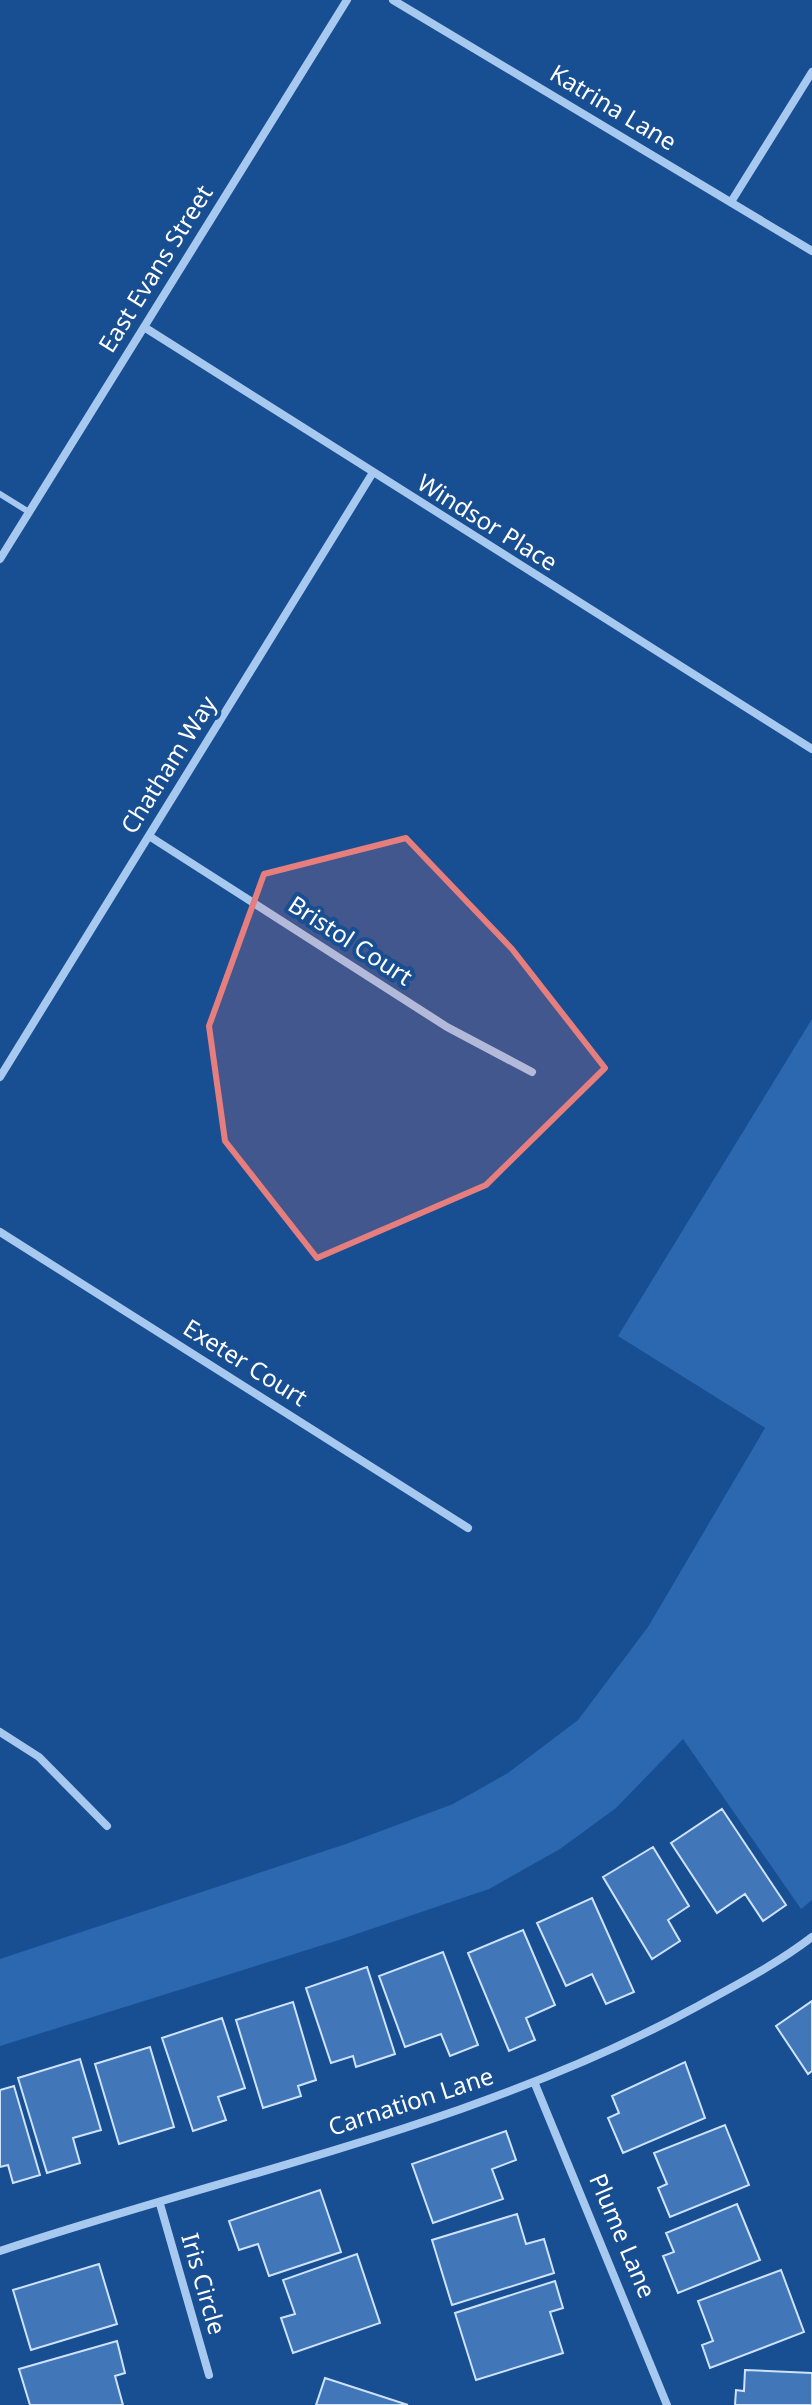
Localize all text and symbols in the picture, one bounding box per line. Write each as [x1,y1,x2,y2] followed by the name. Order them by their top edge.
[544,56,683,157] street label: Katrina Lane
[90,178,220,358] street label: East Evans Street
[411,465,564,578] street label: Windsor Place
[112,688,224,839] street label: Chatham Way
[282,887,420,992] street label: Bristol Court
[177,1310,314,1413] street label: Exeter Court
[324,2058,497,2143] street label: Carnation Lane
[582,2168,664,2303] street label: Plume Lane
[174,2229,235,2338] street label: Iris Circle

